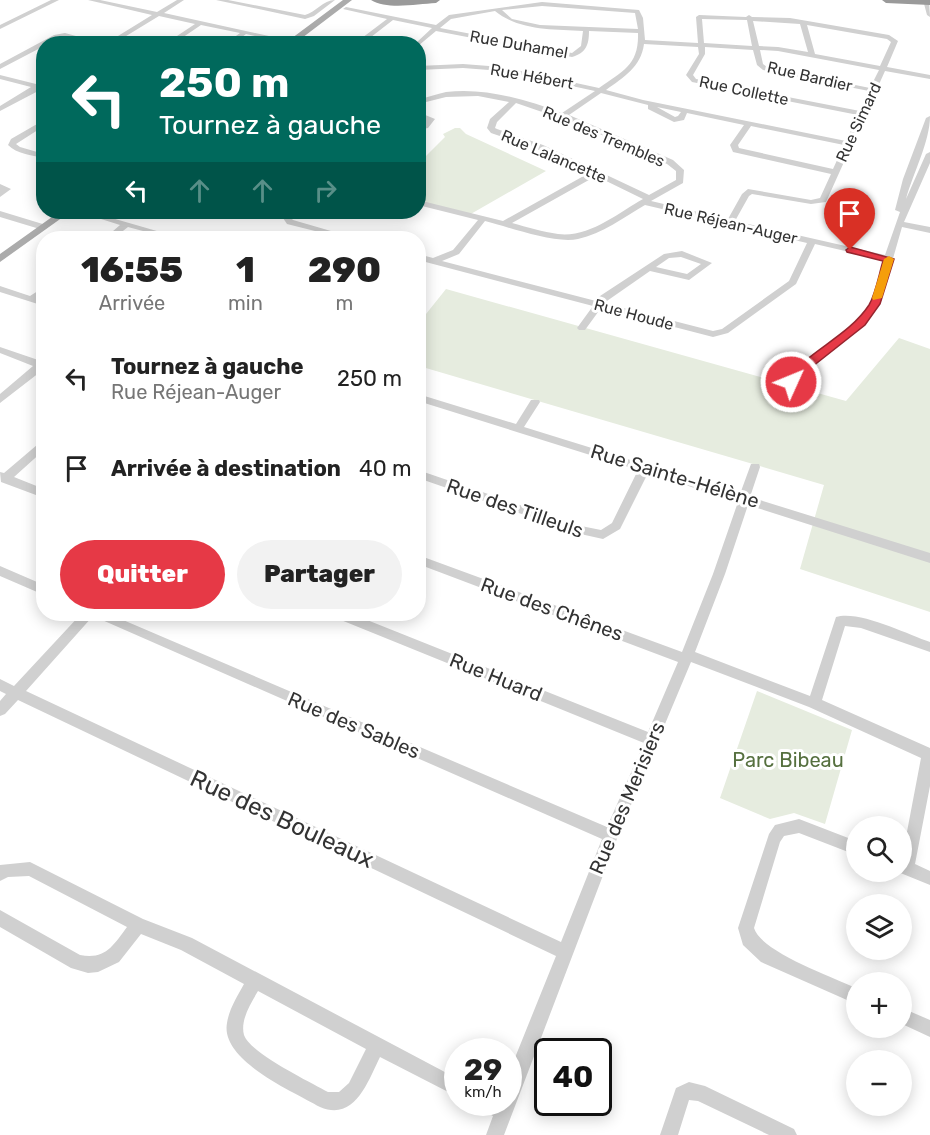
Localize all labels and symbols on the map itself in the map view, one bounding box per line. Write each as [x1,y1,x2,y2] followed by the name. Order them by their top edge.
[468,27,569,62] street label: Rue Duhamel
[765,57,854,96] street label: Rue Bardier
[489,60,575,93] street label: Rue Hébert
[697,72,790,109] street label: Rue Collette
[832,80,885,165] street label: Rue Simard
[540,102,668,171] street label: Rue des Trembles
[498,126,609,187] street label: Rue Lalancette
[824,188,875,250] pin
[662,199,799,248] street label: Rue Réjean-Auger
[592,295,676,334] street label: Rue Houde
[759,350,823,414] position arrow
[588,439,762,513] street label: Rue Sainte-Hélène
[443,473,587,543] street label: Rue des Tilleuls
[478,572,626,646] street label: Rue des Chênes
[446,648,546,706] street label: Rue Huard
[284,686,424,764] street label: Rue des Sables
[584,718,670,878] street label: Rue des Merisiers
[732,748,844,772] park label: Parc Bibeau
[186,764,378,874] street label: Rue des Bouleaux
[534,1038,612,1116] speed limit sign: 40

